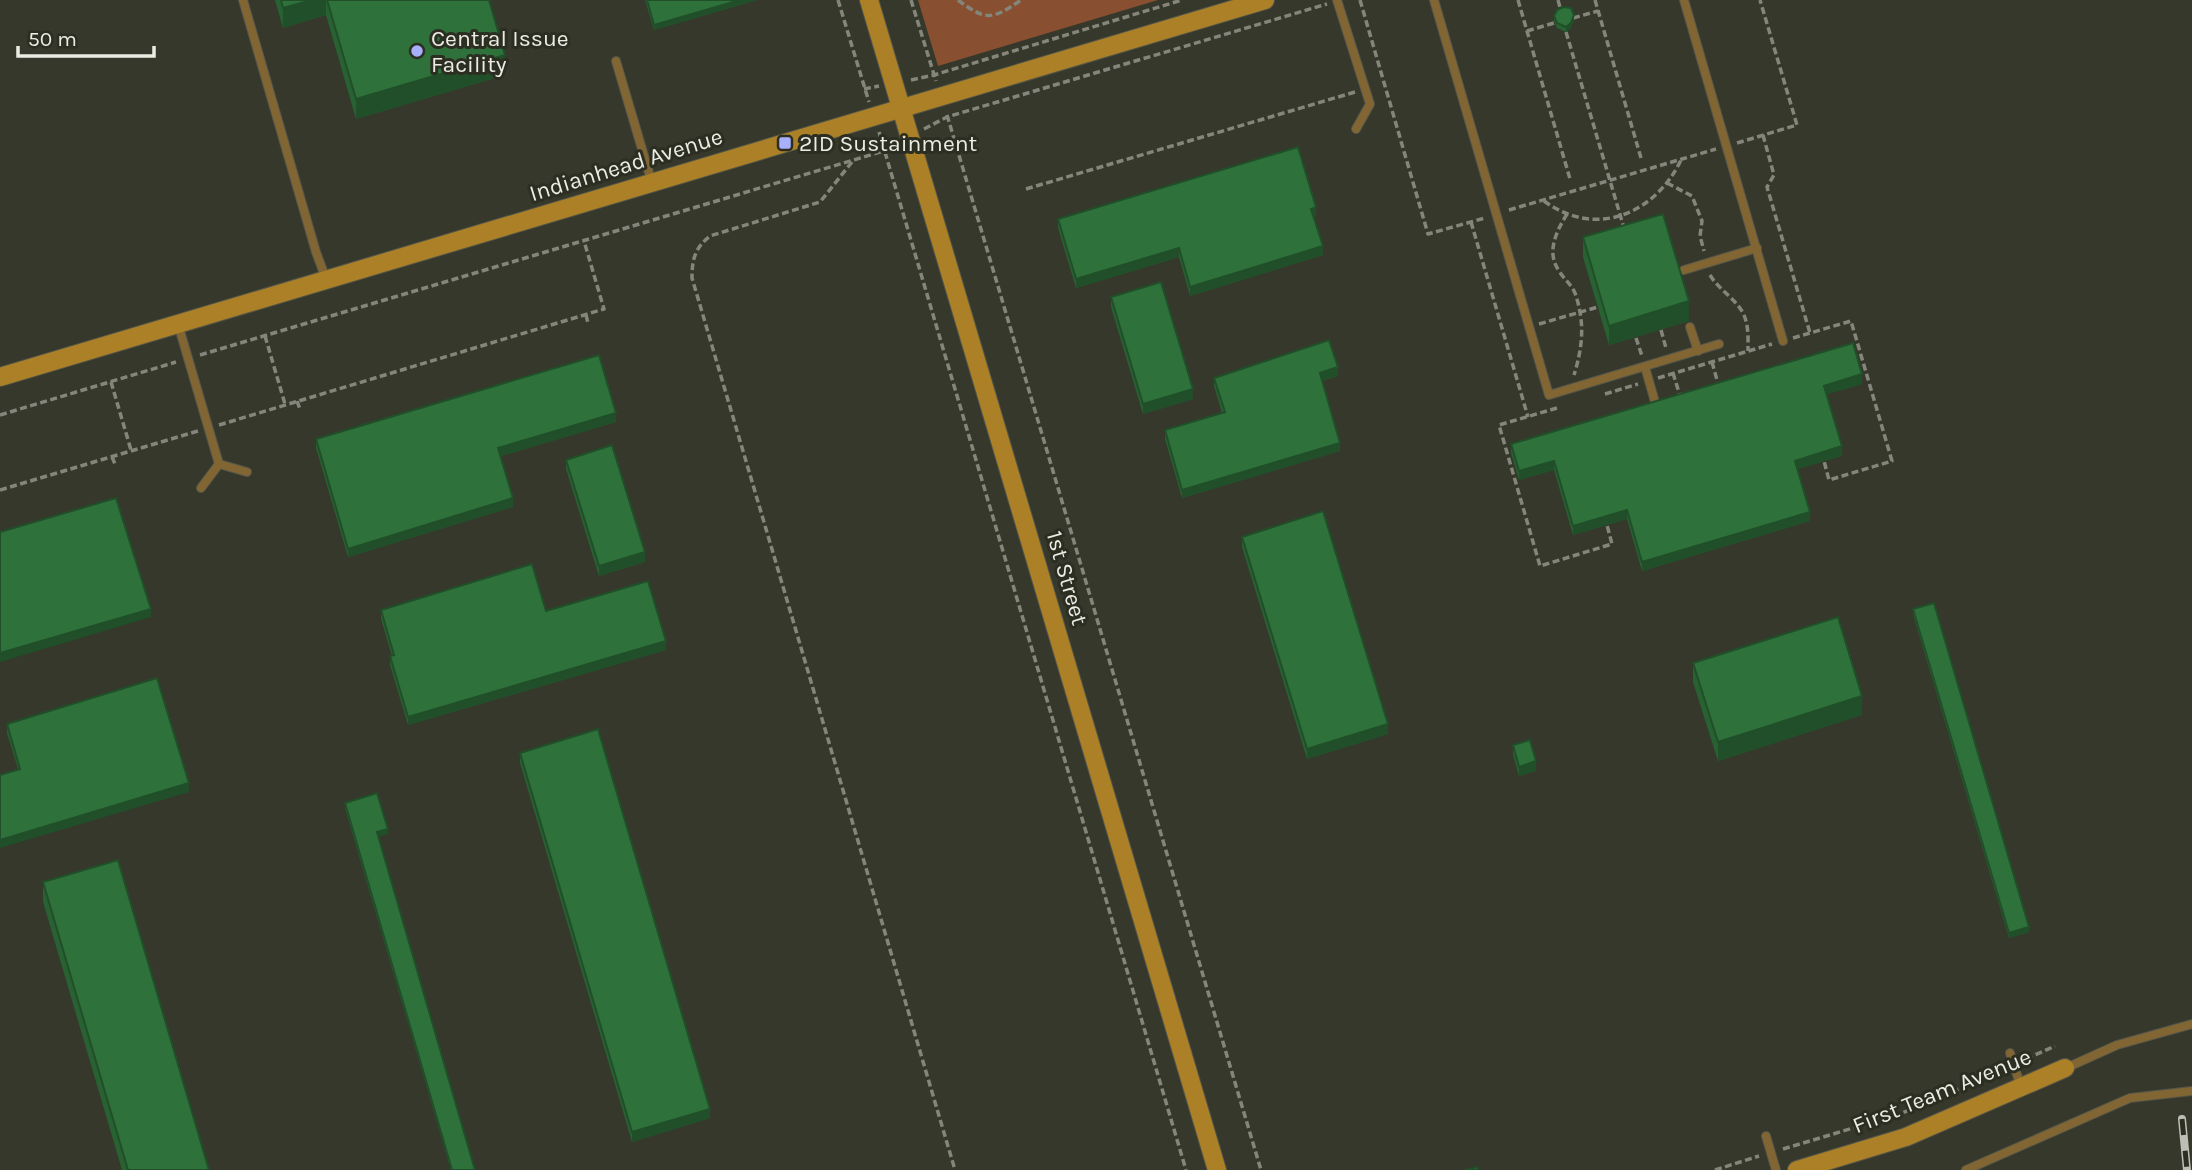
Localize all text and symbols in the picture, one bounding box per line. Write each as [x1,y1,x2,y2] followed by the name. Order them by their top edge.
[18,14,154,58] scale bar
[431,25,569,78] place label: Central Issue Facility
[28,27,77,51] text: 50 m
[409,43,425,59] marker: Central Issue Facility
[526,123,726,207] street label: Indianhead Avenue
[799,130,978,157] place label: 2ID Sustainment
[777,135,793,151] marker: 2ID Sustainment
[1041,528,1093,629] street label: 1st Street
[1849,1043,2035,1139] street label: First Team Avenue

